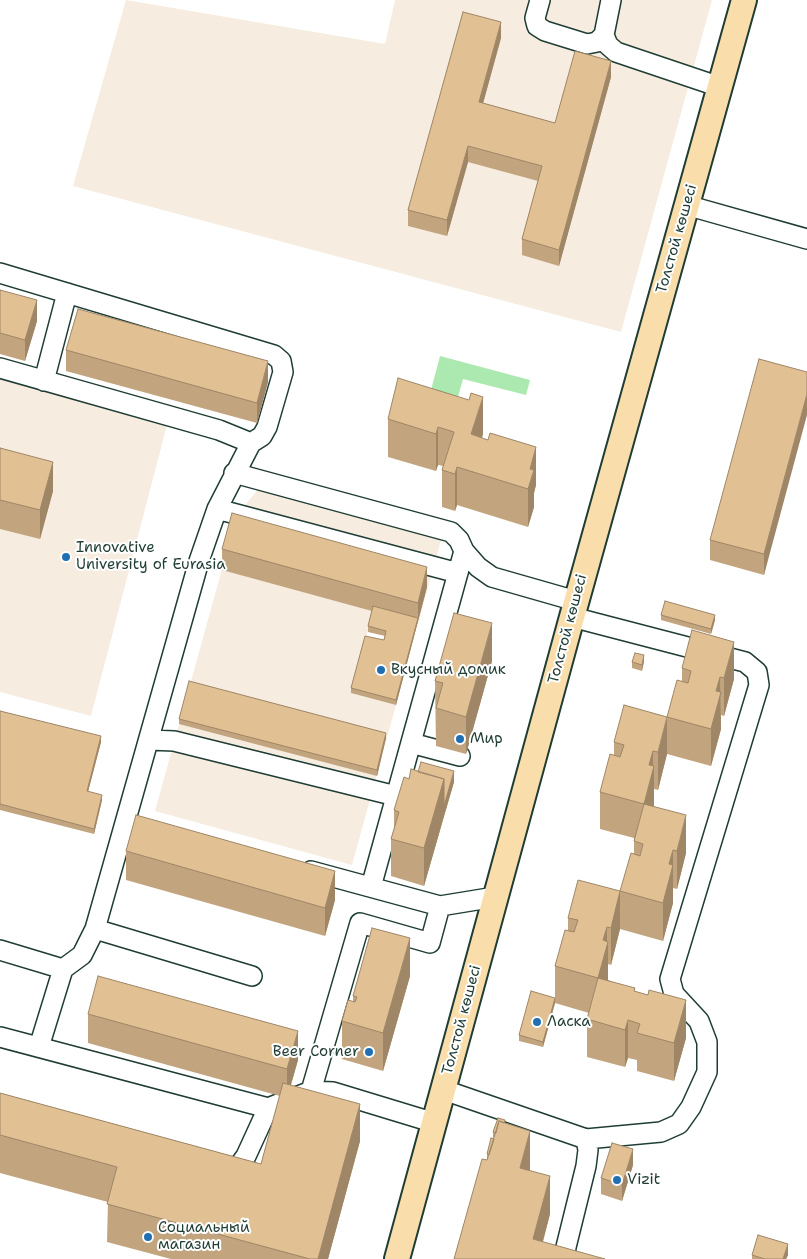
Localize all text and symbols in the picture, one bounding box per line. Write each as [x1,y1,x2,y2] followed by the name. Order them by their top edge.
[653,182,701,296] street label: Толстой көшесі
[76,539,226,574] place label: Innovative University of Eurasia
[60,551,72,563] marker: Innovative University of Eurasia
[545,572,591,686] street label: Толстой көшесі
[391,661,506,679] place label: Вкусный домик
[375,664,387,676] marker: Вкусный домик
[470,730,503,748] place label: Мир
[454,733,466,745] marker: Мир
[439,963,485,1077] street label: Толстой көшесі
[547,1013,591,1031] place label: Ласка
[531,1016,543,1028] marker: Ласка
[273,1043,359,1061] place label: Beer Corner
[363,1046,375,1058] marker: Beer Corner
[627,1171,660,1189] place label: Vizit
[611,1174,623,1186] marker: Vizit
[158,1219,250,1254] place label: Социальный магазин
[142,1231,154,1243] marker: Социальный магазин

